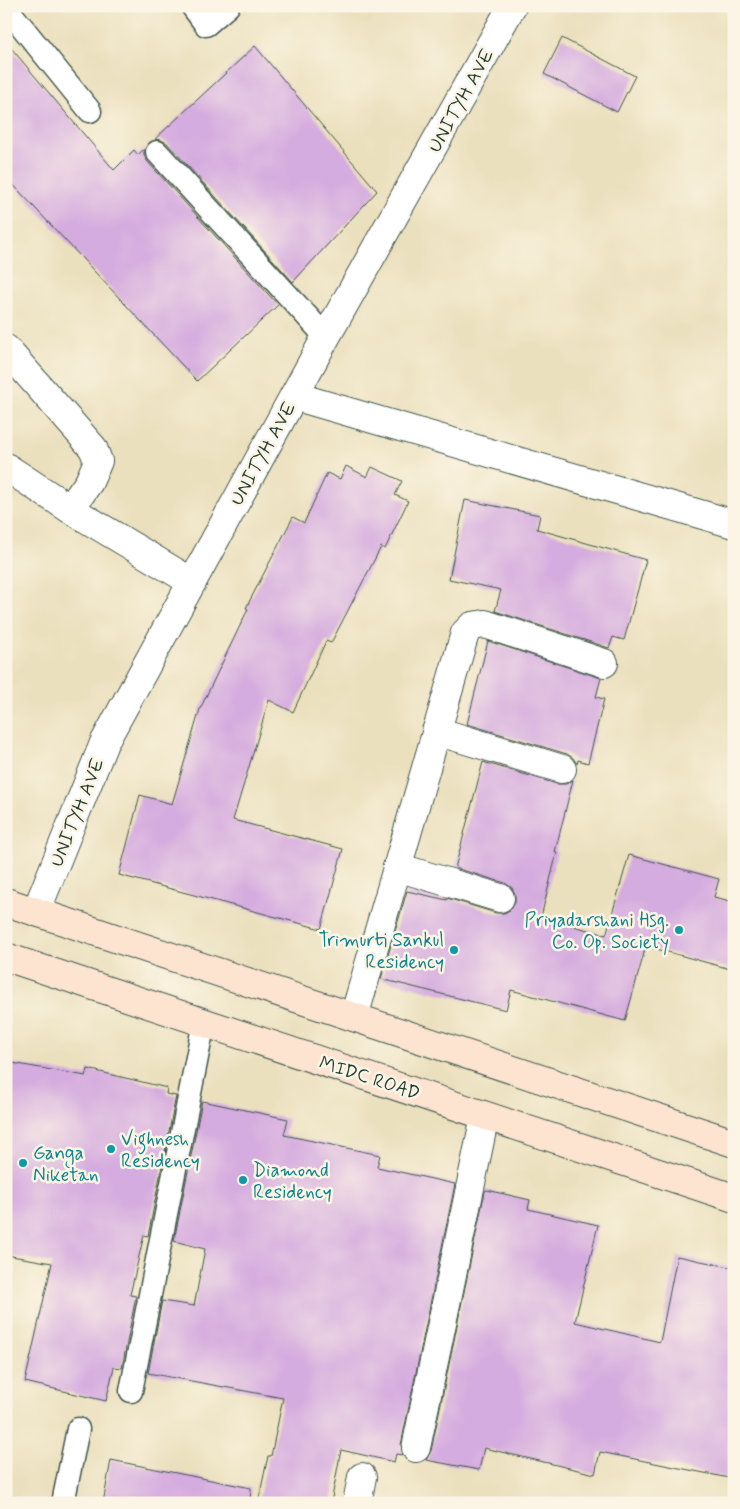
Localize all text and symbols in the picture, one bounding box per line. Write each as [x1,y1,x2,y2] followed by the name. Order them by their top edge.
[422,44,500,157] street label: UNITYH AVE
[224,397,302,510] street label: UNITYH AVE
[44,755,111,871] street label: UNITYH AVE
[524,908,669,956] place label: Priyadarshani Hsg. Co. Op. Society
[673,924,685,936] marker: Priyadarshani Hsg. Co. Op. Society
[318,928,444,975] place label: Trimurti Sankul Residency
[448,944,460,956] marker: Trimurti Sankul Residency
[316,1050,423,1106] street label: MIDC ROAD
[121,1127,200,1174] place label: Vighnesh Residency
[33,1141,99,1188] place label: Ganga Niketan
[105,1143,117,1155] marker: Vighnesh Residency
[17,1157,29,1169] marker: Ganga Niketan
[253,1158,332,1205] place label: Diamond Residency
[237,1174,249,1186] marker: Diamond Residency

